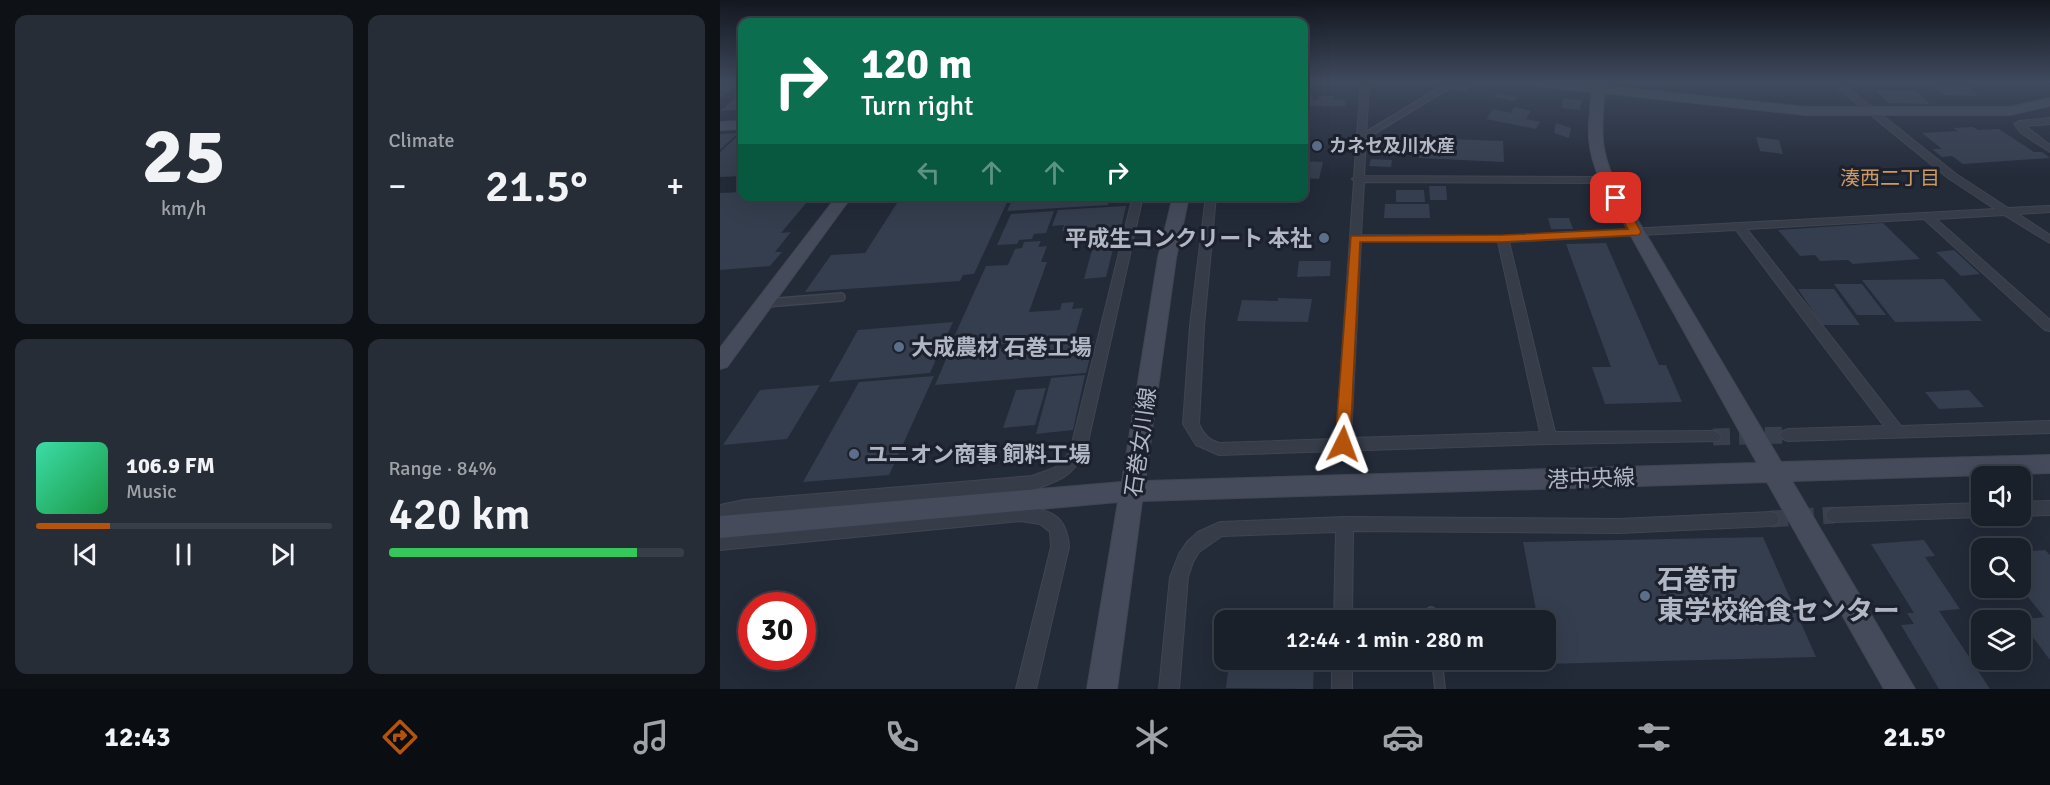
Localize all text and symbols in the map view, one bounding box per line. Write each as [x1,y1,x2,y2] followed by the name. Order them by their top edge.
[861,39,972,90] text: 120 m
[762,42,840,120] icon: right
[861,90,974,123] text: Turn right
[142,109,226,205] text: 25
[389,128,454,153] text: Climate
[1329,135,1455,157] place label: カネセ及川水産
[1310,139,1324,153] marker: カネセ及川水産
[912,156,945,189] icon: left
[975,156,1008,189] icon: ahead
[1038,156,1071,189] icon: ahead
[1101,156,1134,189] icon: right
[485,159,588,214] text: 21.5°
[389,166,406,207] text: −
[666,166,684,207] text: +
[1840,166,1940,191] district label: 湊西二丁目
[1590,172,1641,223] pin
[1599,181,1632,214] icon: arrive
[161,196,206,221] text: km/h
[1065,225,1312,252] place label: 平成生コンクリート 本社
[1317,231,1331,245] marker: 平成生コンクリート 本社
[911,334,1092,361] place label: 大成農材 石巻工場
[892,340,906,354] marker: 大成農材 石巻工場
[1119,386,1162,498] street label: 石巻女川線
[1311,412,1375,476] position arrow
[866,441,1091,468] place label: ユニオン商事 飼料工場
[847,447,861,461] marker: ユニオン商事 飼料工場
[126,452,215,479] text: 106.9 FM
[389,456,497,481] text: Range · 84%
[1547,463,1635,494] street label: 港中央線
[1971,466,2031,670] map controls
[1971,466,2031,526] button: sound
[126,479,177,504] text: Music
[389,487,531,542] text: 420 km
[69,538,102,571] icon: previous
[167,538,200,571] icon: pause
[266,538,299,571] icon: next
[1971,538,2031,598] button: search
[1657,564,1900,628] place label: 石巻市 東学校給食センター
[1638,589,1652,603] marker: 石巻市 東学校給食センター
[738,592,816,670] speed limit sign: 30
[1971,610,2031,670] button: layers
[1286,626,1484,653] text: 12:44 · 1 min · 280 m
[379,716,421,758] icon: directions
[630,716,672,758] icon: music
[881,716,923,758] icon: phone
[1131,716,1173,758] icon: climate
[1382,716,1424,758] icon: car
[1633,716,1675,758] icon: filters
[104,721,171,754] text: 12:43
[1883,721,1946,754] text: 21.5°

